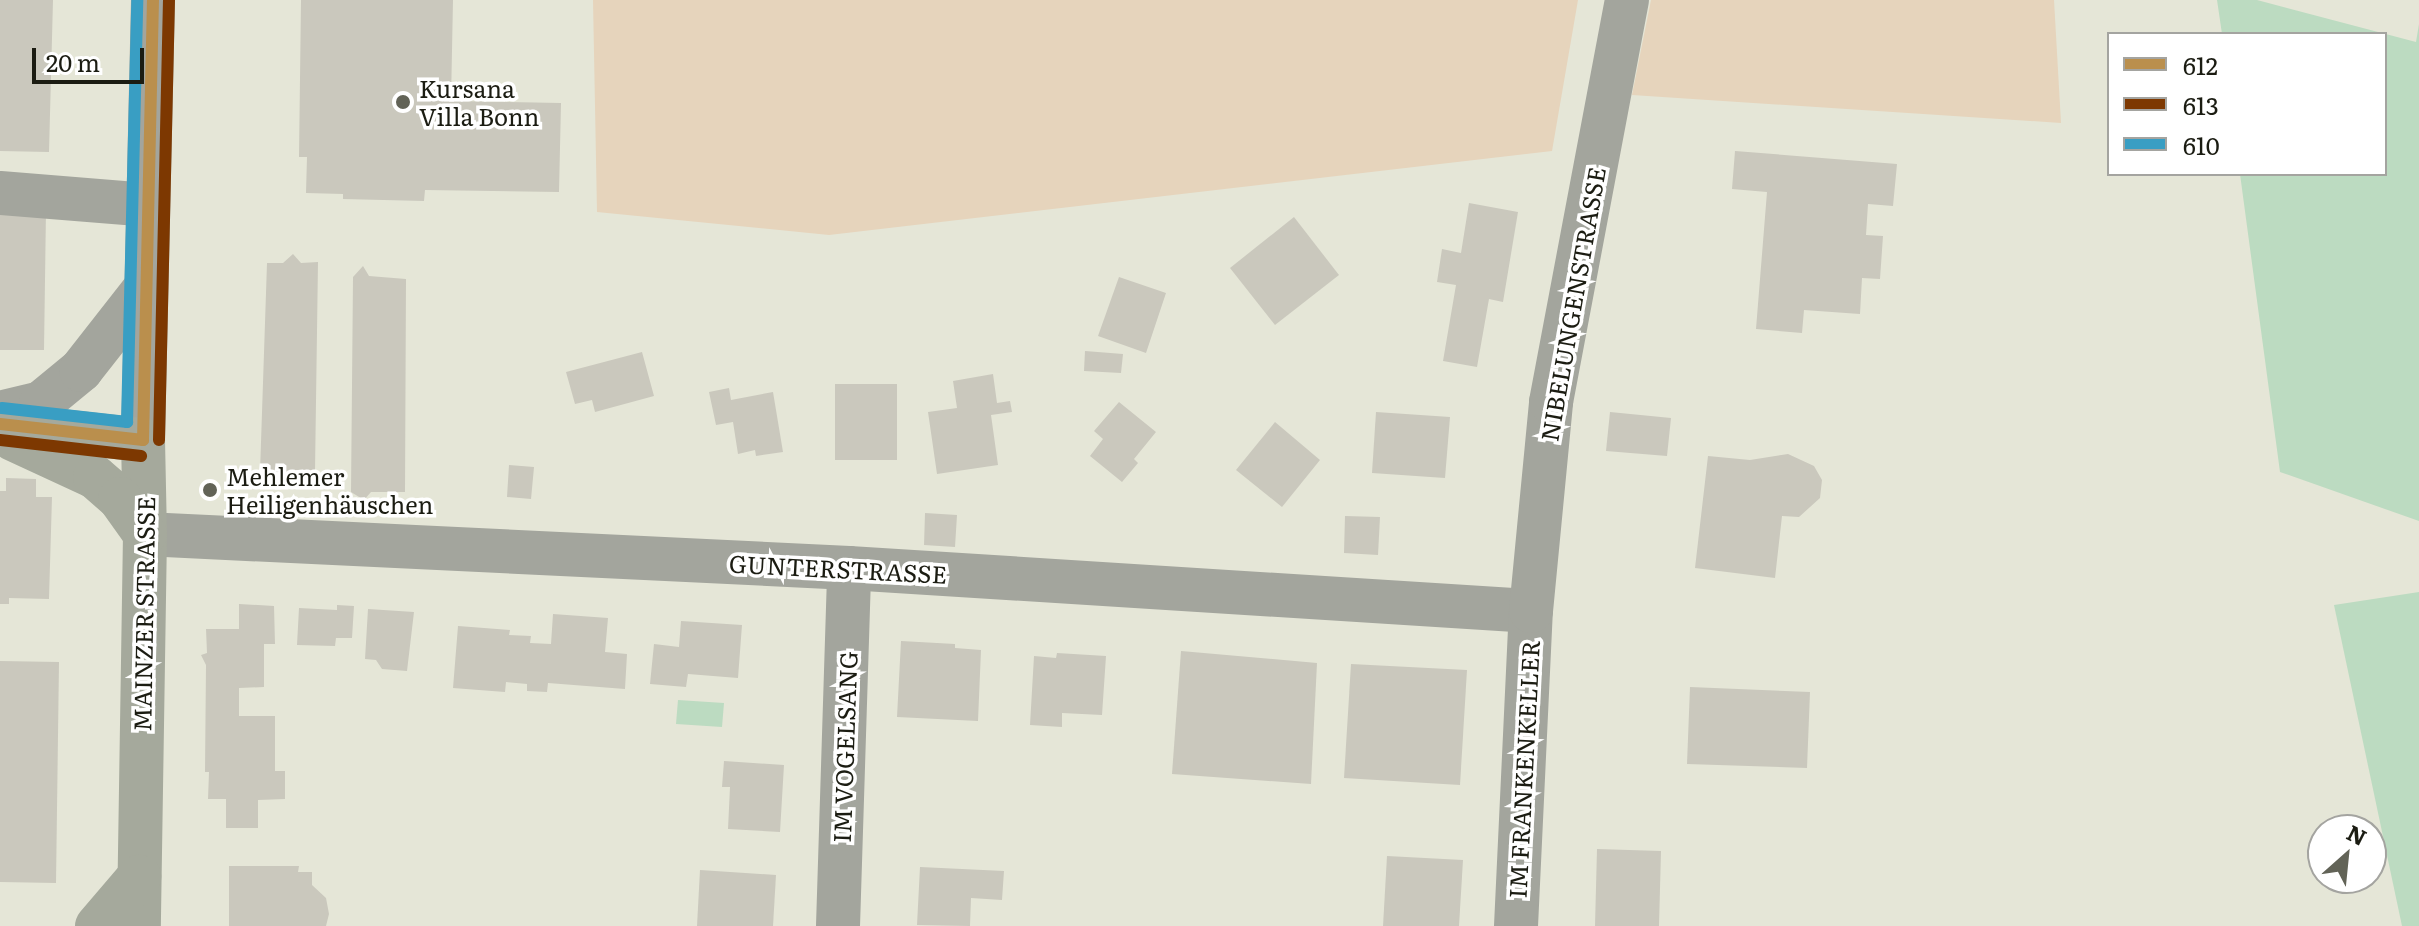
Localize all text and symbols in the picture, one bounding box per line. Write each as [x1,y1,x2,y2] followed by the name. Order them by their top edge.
[36,32,148,82] scale bar
[2107,32,2387,176] legend
[46,44,100,79] text: 20 m
[2183,47,2218,82] text: 612
[419,74,539,130] place label: Kursana Villa Bonn
[2183,87,2219,122] text: 613
[394,93,412,111] marker: Kursana Villa Bonn
[2183,127,2220,162] text: 610
[1534,164,1610,444] street label: NIBELUNGENSTRASSE
[226,462,433,518] place label: Mehlemer Heiligenhäuschen
[201,481,219,499] marker: Mehlemer Heiligenhäuschen
[127,496,159,732] street label: MAINZER STRASSE
[728,548,948,588] street label: GUNTERSTRASSE
[1502,639,1544,899] street label: IM FRANKENKELLER
[826,651,862,843] street label: IM VOGELSANG
[2307,814,2387,894] north arrow
[2341,815,2373,853] text: N

